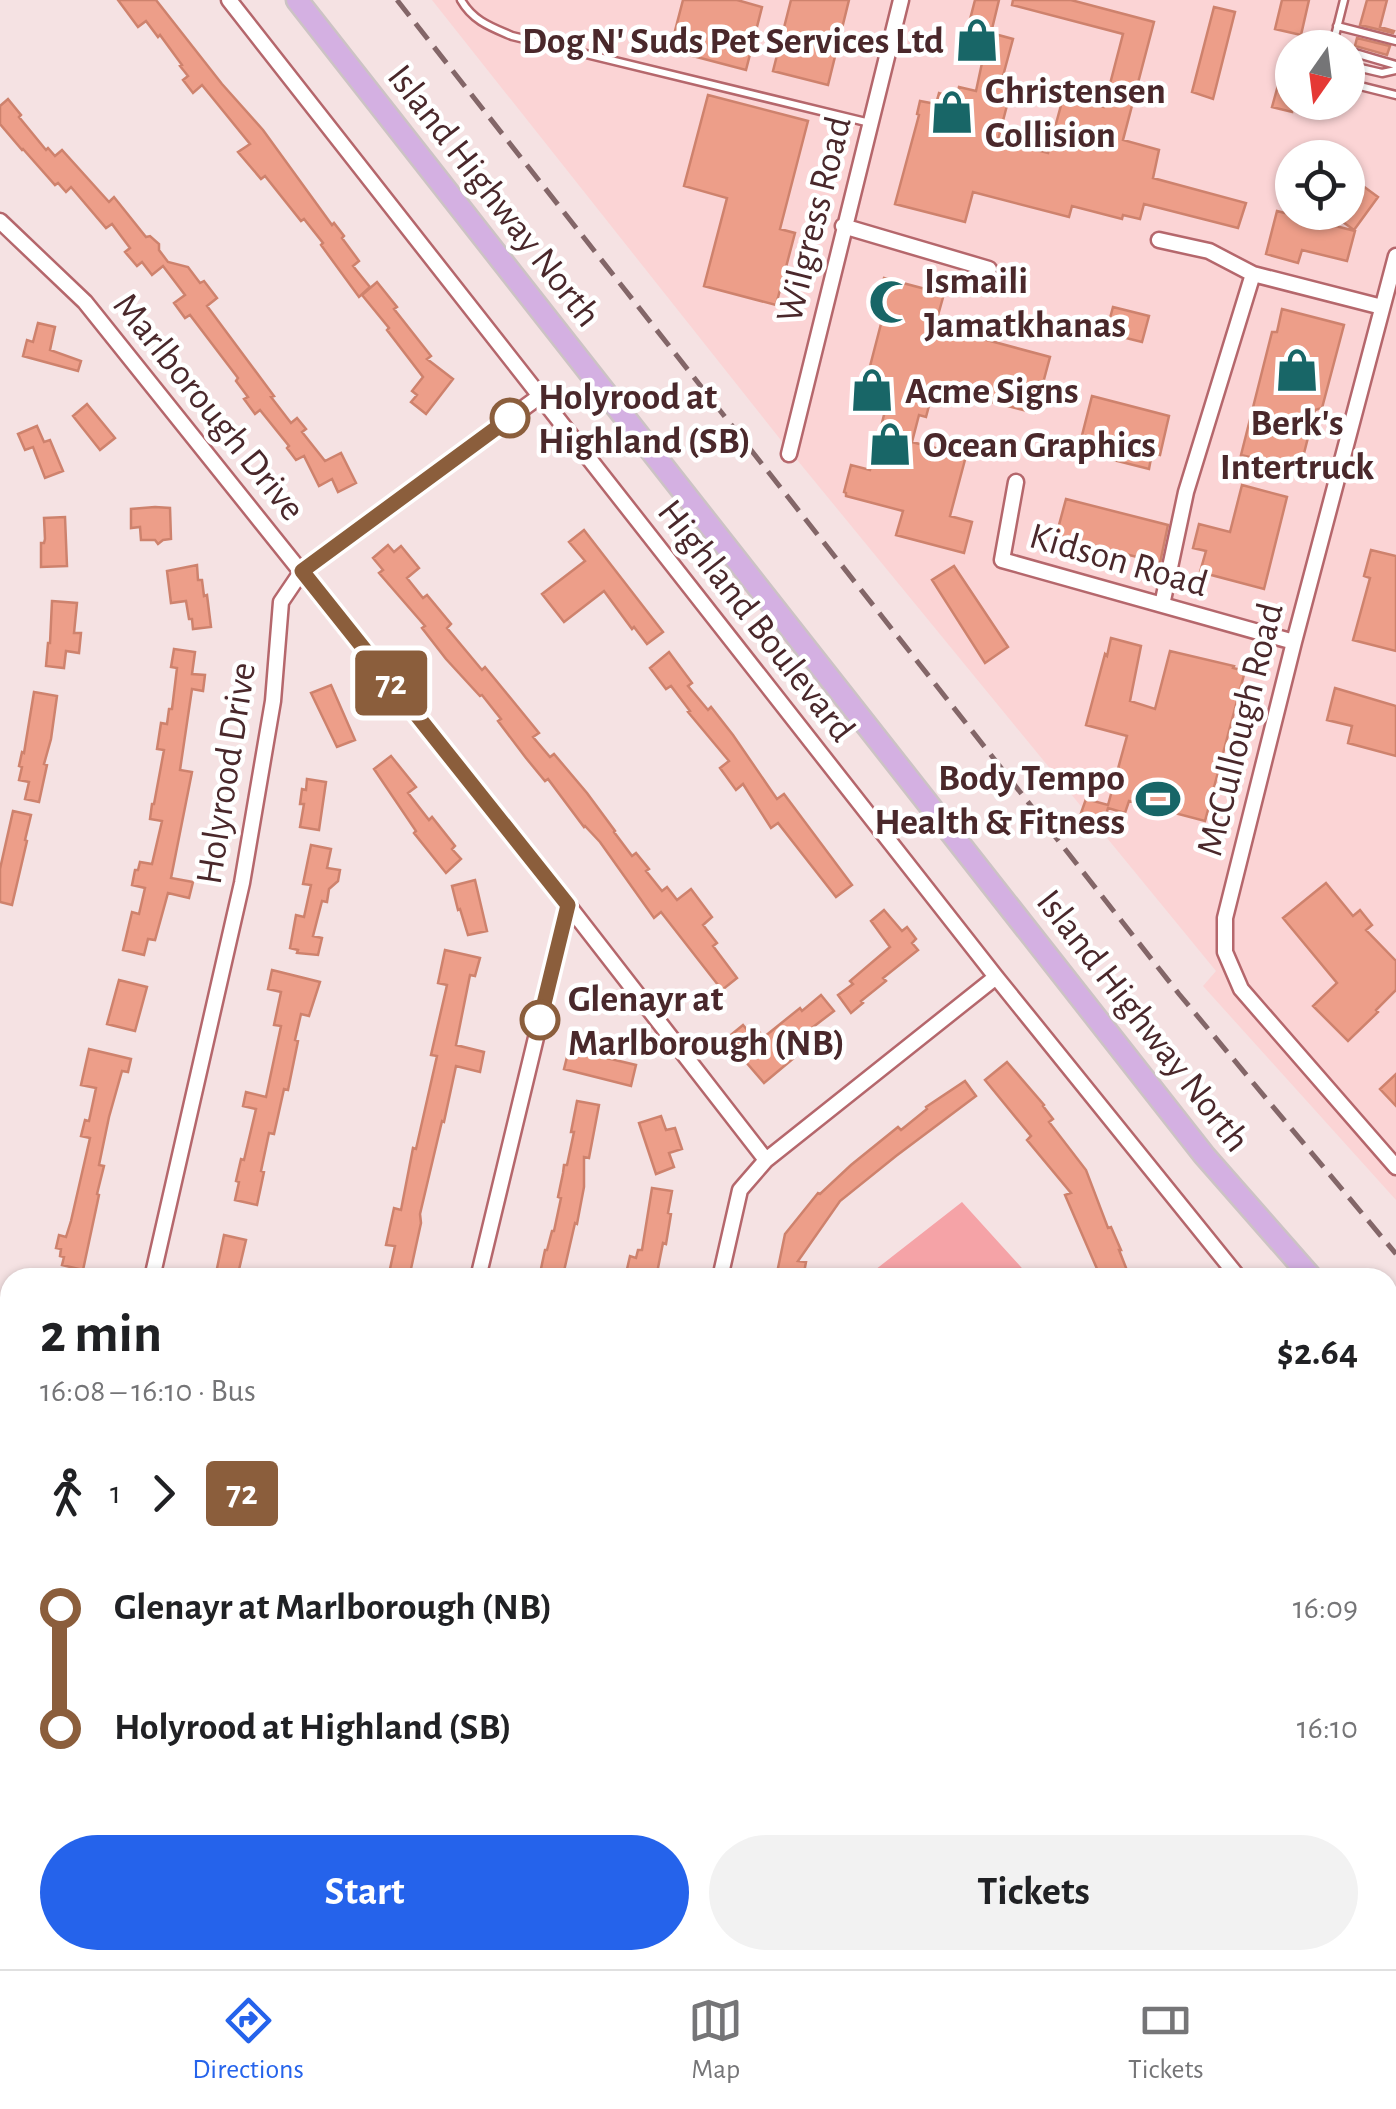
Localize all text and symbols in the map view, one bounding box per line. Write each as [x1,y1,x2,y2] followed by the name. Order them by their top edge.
[953,16,1001,64] shop icon: Dog N' Suds Pet Services Ltd
[522,23,944,61] place label: Dog N' Suds Pet Services Ltd
[1275,30,1365,120] north arrow
[1275,30,1365,230] map controls
[380,58,607,334] street label: Island Highway North
[985,73,1166,155] place label: Christensen Collision
[928,88,976,136] shop icon: Christensen Collision
[771,113,859,326] street label: Wilgress Road
[1275,140,1365,230] button: locate
[924,263,1126,345] place label: Ismaili Jamatkhanas
[867,278,915,326] mosque icon: Ismaili Jamatkhanas
[106,286,311,528] street label: Marlborough Drive
[1273,346,1321,394] shop icon: Berk's Intertruck
[848,366,896,414] shop icon: Acme Signs
[905,373,1078,411] place label: Acme Signs
[538,379,751,461] place label: Holyrood at Highland (SB)
[491,399,529,437] marker: Holyrood at Highland (SB)
[1220,405,1374,487] place label: Berk's Intertruck
[866,420,914,468] shop icon: Ocean Graphics
[923,427,1156,465] place label: Ocean Graphics
[650,493,861,749] street label: Highland Boulevard
[1025,517,1212,604] street label: Kidson Road
[1191,599,1291,860] street label: McCullough Road
[346,650,436,716] line badge: 72
[191,660,263,887] street label: Holyrood Drive
[375,666,407,701] text: 72
[874,760,1125,842] place label: Body Tempo Health & Fitness
[1134,775,1182,823] sports icon: Body Tempo Health & Fitness
[1029,883,1256,1159] street label: Island Highway North
[568,981,845,1063] place label: Glenayr at Marlborough (NB)
[521,1001,559,1039] marker: Glenayr at Marlborough (NB)
[40,1307,162,1362] text: 2 min
[1277,1334,1358,1372] text: $2.64
[40,1375,256,1407] text: 16:08 – 16:10 · Bus
[40,1466,95,1521] icon: walk
[136,1466,191,1521] icon: forward
[226,1476,258,1511] text: 72
[110,1477,121,1509] text: 1
[114,1589,552,1627] text: Glenayr at Marlborough (NB)
[1293,1592,1358,1624] text: 16:09
[114,1709,512,1747] text: Holyrood at Highland (SB)
[1297,1712,1358,1744] text: 16:10
[40,1835,689,1950] button: Start
[709,1835,1358,1950] button: Tickets
[192,1993,304,2087] tab: Directions
[688,1993,743,2087] tab: Map
[1128,1993,1204,2087] tab: Tickets

